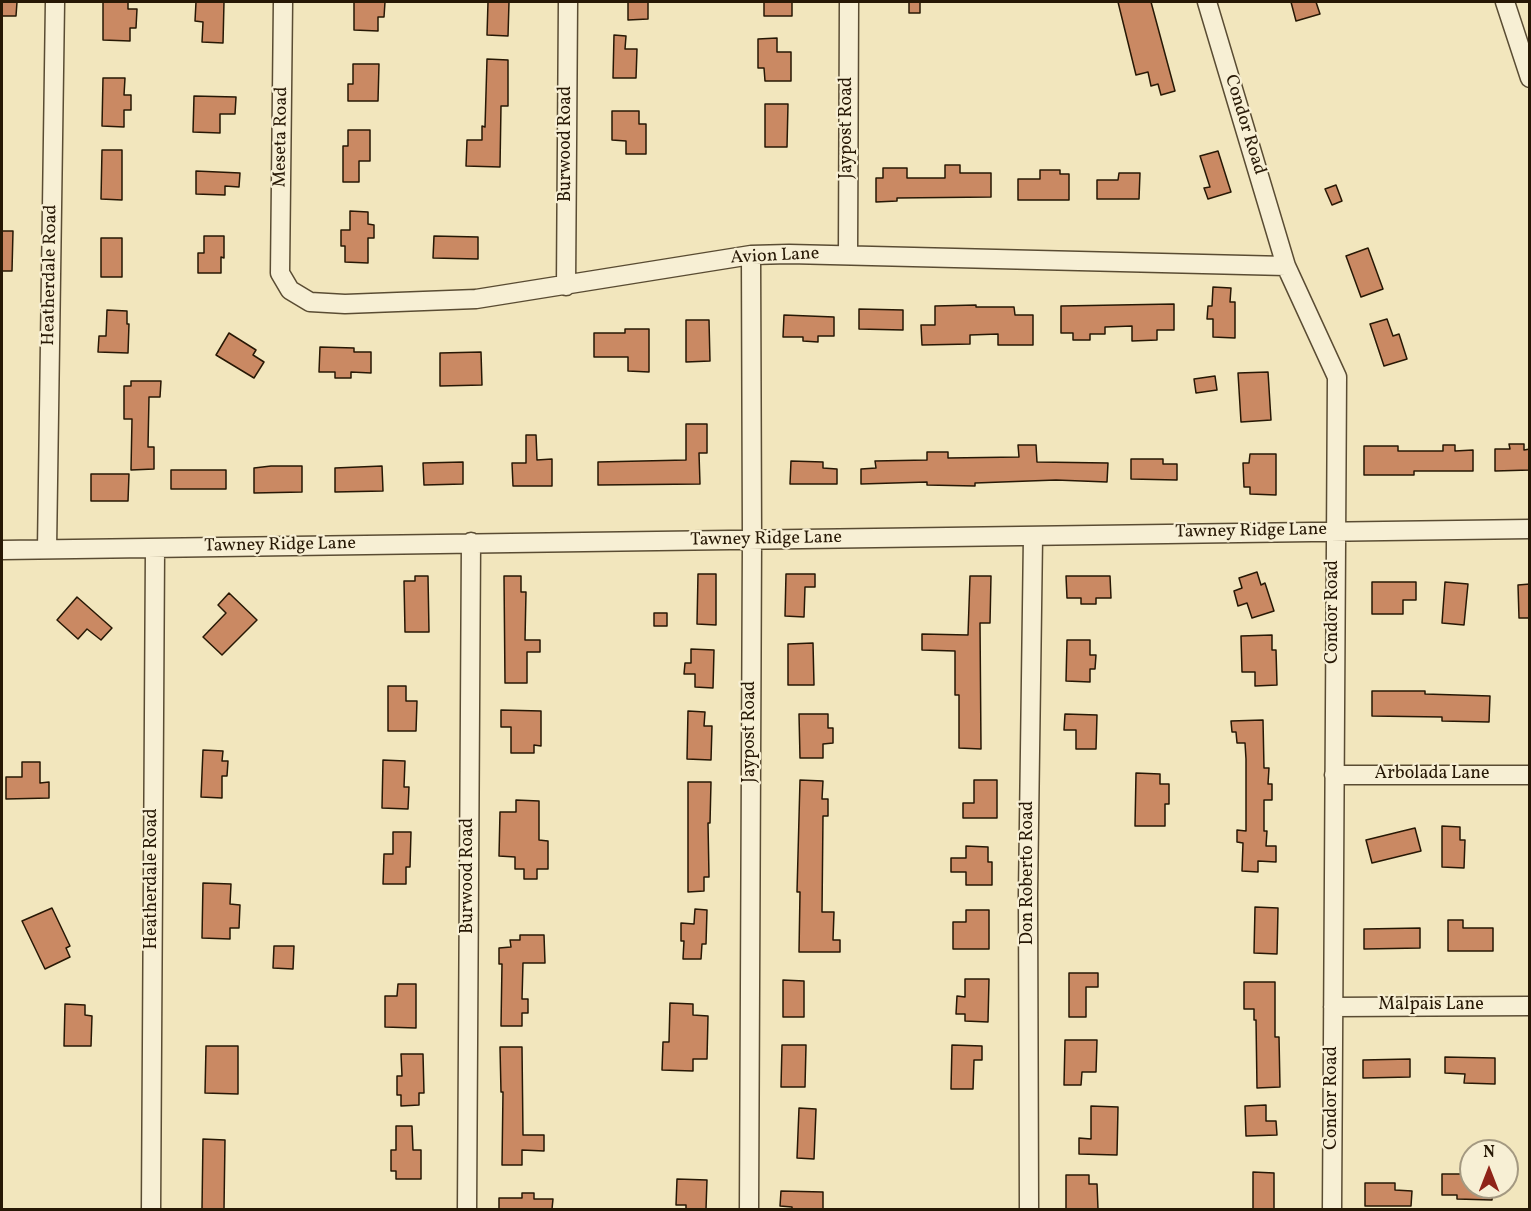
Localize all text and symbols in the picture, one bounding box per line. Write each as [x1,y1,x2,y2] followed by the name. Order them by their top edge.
[1219,72,1269,178] street label: Condor Road
[837,77,859,179] street label: Jaypost Road
[270,86,294,188] street label: Meseta Road
[556,86,578,202] street label: Burwood Road
[39,204,63,346] street label: Heatherdale Road
[730,244,820,270] street label: Avion Lane
[1175,520,1327,544] street label: Tawney Ridge Lane
[690,528,842,552] street label: Tawney Ridge Lane
[204,534,356,558] street label: Tawney Ridge Lane
[1323,560,1345,664] street label: Condor Road
[740,681,762,783] street label: Jaypost Road
[1375,764,1489,786] street label: Arbolada Lane
[1018,801,1040,945] street label: Don Roberto Road
[142,808,164,950] street label: Heatherdale Road
[458,818,480,934] street label: Burwood Road
[1378,995,1484,1017] street label: Malpais Lane
[1322,1046,1344,1150] street label: Condor Road
[1459,1139,1519,1199] north arrow
[1483,1142,1495,1164] text: N

